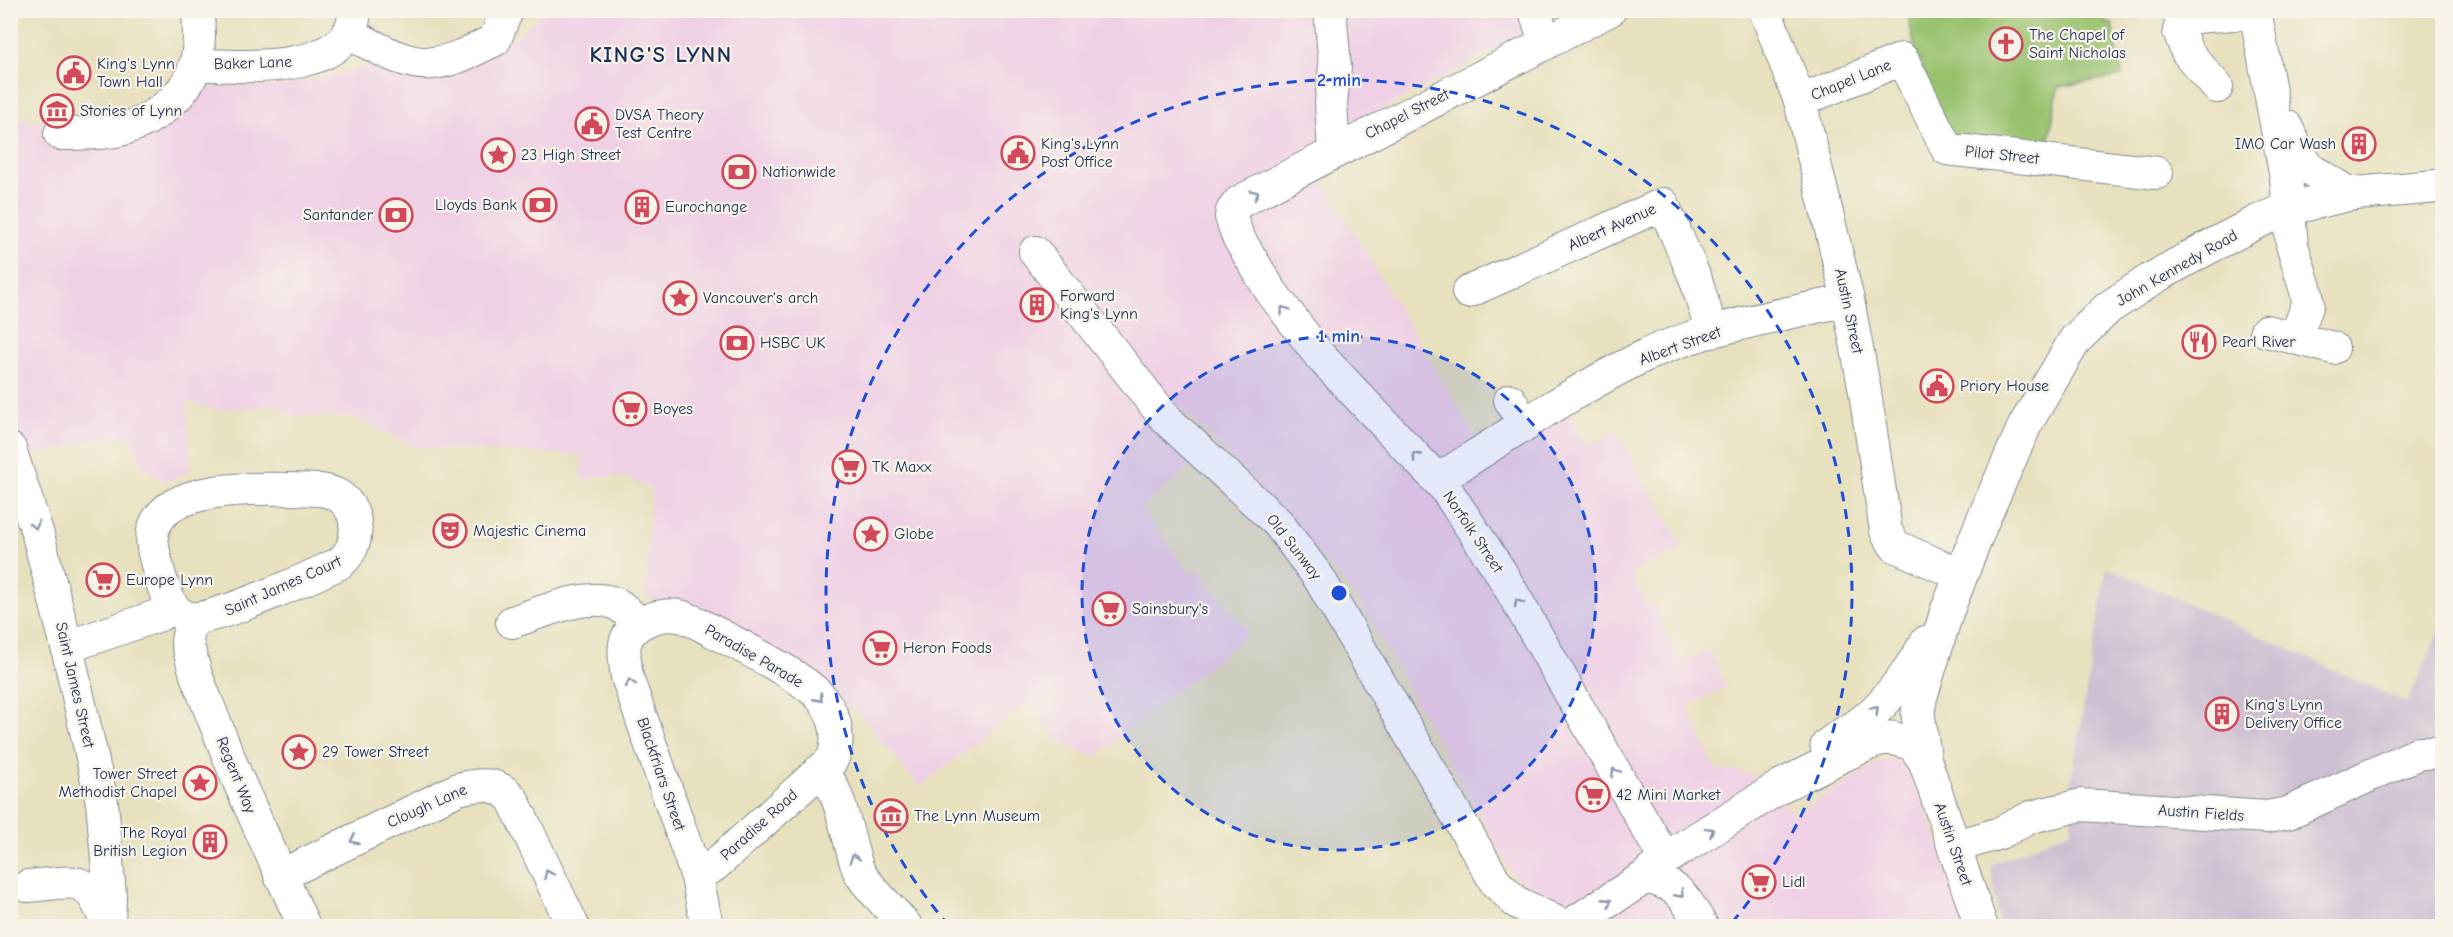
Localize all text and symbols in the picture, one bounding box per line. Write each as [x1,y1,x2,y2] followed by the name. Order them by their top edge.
[1988,26,2024,62] church icon: The Chapel of Saint Nicholas
[2029,26,2126,62] place label: The Chapel of Saint Nicholas
[589,42,733,68] district label: KING'S LYNN
[214,53,292,73] street label: Baker Lane
[56,55,92,91] public building icon: King's Lynn Town Hall
[97,55,175,91] place label: King's Lynn Town Hall
[1808,56,1894,104] street label: Chapel Lane
[1317,70,1361,91] text: 2 min
[1362,85,1452,143] street label: Chapel Street
[39,93,75,129] museum icon: Stories of Lynn
[80,102,182,120] place label: Stories of Lynn
[574,106,610,142] public building icon: DVSA Theory Test Centre
[615,106,705,142] place label: DVSA Theory Test Centre
[2341,126,2377,162] building icon: IMO Car Wash
[1000,135,1036,171] public building icon: King's Lynn Post Office
[1041,135,1119,171] place label: King's Lynn Post Office
[2235,135,2336,153] place label: IMO Car Wash
[480,137,516,173] place icon: 23 High Street
[1964,142,2040,168] street label: Pilot Street
[521,146,621,164] place label: 23 High Street
[721,154,757,190] bank icon: Nationwide
[762,163,836,181] place label: Nationwide
[522,187,558,223] bank icon: Lloyds Bank
[624,189,660,225] building icon: Eurochange
[1248,190,1259,201] one-way arrow
[435,196,517,214] place label: Lloyds Bank
[378,197,414,233] bank icon: Santander
[665,198,747,216] place label: Eurochange
[1565,200,1659,254] street label: Albert Avenue
[303,206,374,224] place label: Santander
[2113,226,2241,310] street label: John Kennedy Road
[1831,267,1867,356] street label: Austin Street
[662,280,698,316] place icon: Vancouver's arch
[1019,287,1055,323] building icon: Forward King's Lynn
[1060,287,1138,323] place label: Forward King's Lynn
[703,289,818,307] place label: Vancouver's arch
[1280,306,1291,317] one-way arrow
[1637,323,1724,369] street label: Albert Street
[2181,324,2217,360] restaurant icon: Pearl River
[719,325,755,361] bank icon: HSBC UK
[1318,326,1360,347] text: 1 min
[2222,333,2296,351] place label: Pearl River
[760,334,826,352] place label: HSBC UK
[1919,368,1955,404] public building icon: Priory House
[1960,377,2049,395] place label: Priory House
[612,391,648,427] supermarket icon: Boyes
[653,400,693,418] place label: Boyes
[831,449,867,485] supermarket icon: TK Maxx
[1412,453,1423,464] one-way arrow
[872,458,932,476] place label: TK Maxx
[1439,488,1507,577] street label: Norfolk Street
[1263,511,1326,584] street label: Old Sunway
[432,513,468,549] theatre icon: Majestic Cinema
[853,516,889,552] place icon: Globe
[28,519,40,530] one-way arrow
[473,522,586,540] place label: Majestic Cinema
[894,525,934,543] place label: Globe
[222,552,344,620] street label: Saint James Court
[85,562,121,598] supermarket icon: Europe Lynn
[126,571,213,589] place label: Europe Lynn
[1329,583,1349,603] centre of rings
[1091,591,1127,627] supermarket icon: Sainsbury's
[1514,598,1525,609] one-way arrow
[1132,600,1209,618] place label: Sainsbury's
[52,620,98,750] street label: Saint James Street
[702,621,806,691] street label: Paradise Parade
[862,630,898,666] supermarket icon: Heron Foods
[903,639,992,657] place label: Heron Foods
[625,678,637,689] one-way arrow
[812,691,823,701] one-way arrow
[2204,696,2240,732] building icon: King's Lynn Delivery Office
[2245,696,2342,732] place label: King's Lynn Delivery Office
[1867,707,1878,718] one-way arrow
[633,715,689,833] street label: Blackfriars Street
[213,734,260,817] street label: Regent Way
[281,734,317,770] place icon: 29 Tower Street
[322,743,429,761] place label: 29 Tower Street
[59,765,177,801] place label: Tower Street Methodist Chapel
[182,765,218,801] place icon: Tower Street Methodist Chapel
[1611,768,1623,778] one-way arrow
[1575,777,1611,813] supermarket icon: 42 Mini Market
[384,780,470,832] street label: Clough Lane
[717,786,801,864] street label: Paradise Road
[1616,786,1721,804] place label: 42 Mini Market
[873,798,909,834] museum icon: The Lynn Museum
[1930,800,1976,888] street label: Austin Street
[2157,801,2245,825] street label: Austin Fields
[914,807,1040,825] place label: The Lynn Museum
[93,824,187,860] place label: The Royal British Legion
[192,824,228,860] building icon: The Royal British Legion
[1704,827,1714,839] one-way arrow
[350,833,360,844] one-way arrow
[849,853,862,863] one-way arrow
[1741,864,1777,900] supermarket icon: Lidl
[543,869,555,880] one-way arrow
[1782,873,1806,891] place label: Lidl
[1673,887,1684,898] one-way arrow
[1601,898,1612,909] one-way arrow

